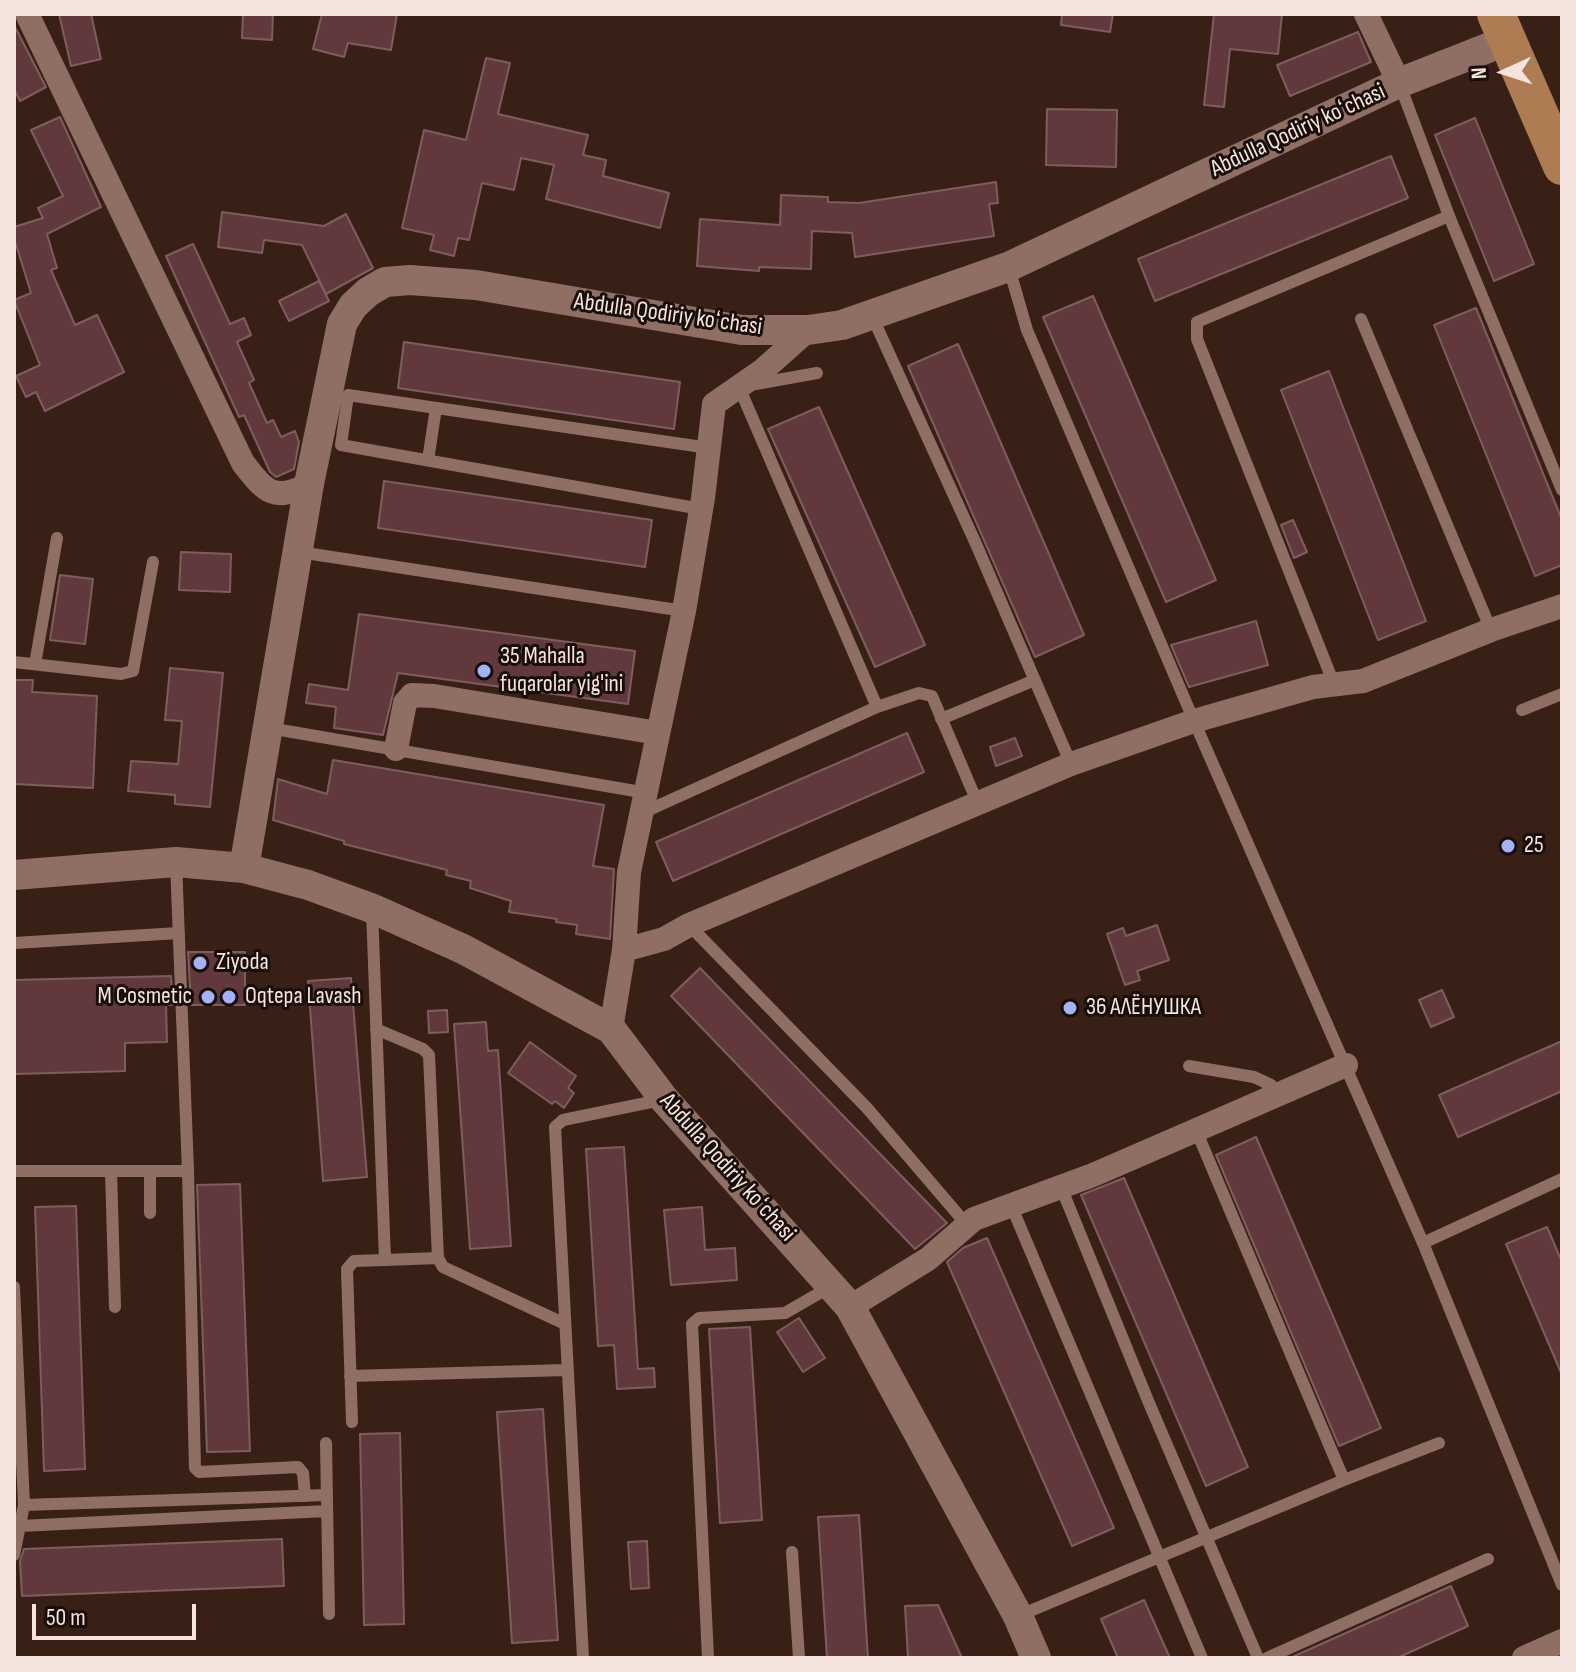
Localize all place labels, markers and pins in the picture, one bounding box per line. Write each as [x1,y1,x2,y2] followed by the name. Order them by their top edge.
[500,643,623,699] place label: 35 Mahalla fuqarolar yig'ini
[475,662,493,680] marker: 35 Mahalla fuqarolar yig'ini
[1524,832,1544,860] place label: 25
[1499,837,1517,855] marker: 25
[216,949,269,977] place label: Ziyoda
[191,954,209,972] marker: Ziyoda
[98,983,192,1011] place label: M Cosmetic
[245,983,362,1011] place label: Oqtepa Lavash
[199,988,217,1006] marker: M Cosmetic
[220,988,238,1006] marker: Oqtepa Lavash
[1086,994,1201,1022] place label: 36 АЛЁНУШКА
[1061,999,1079,1017] marker: 36 АЛЁНУШКА

